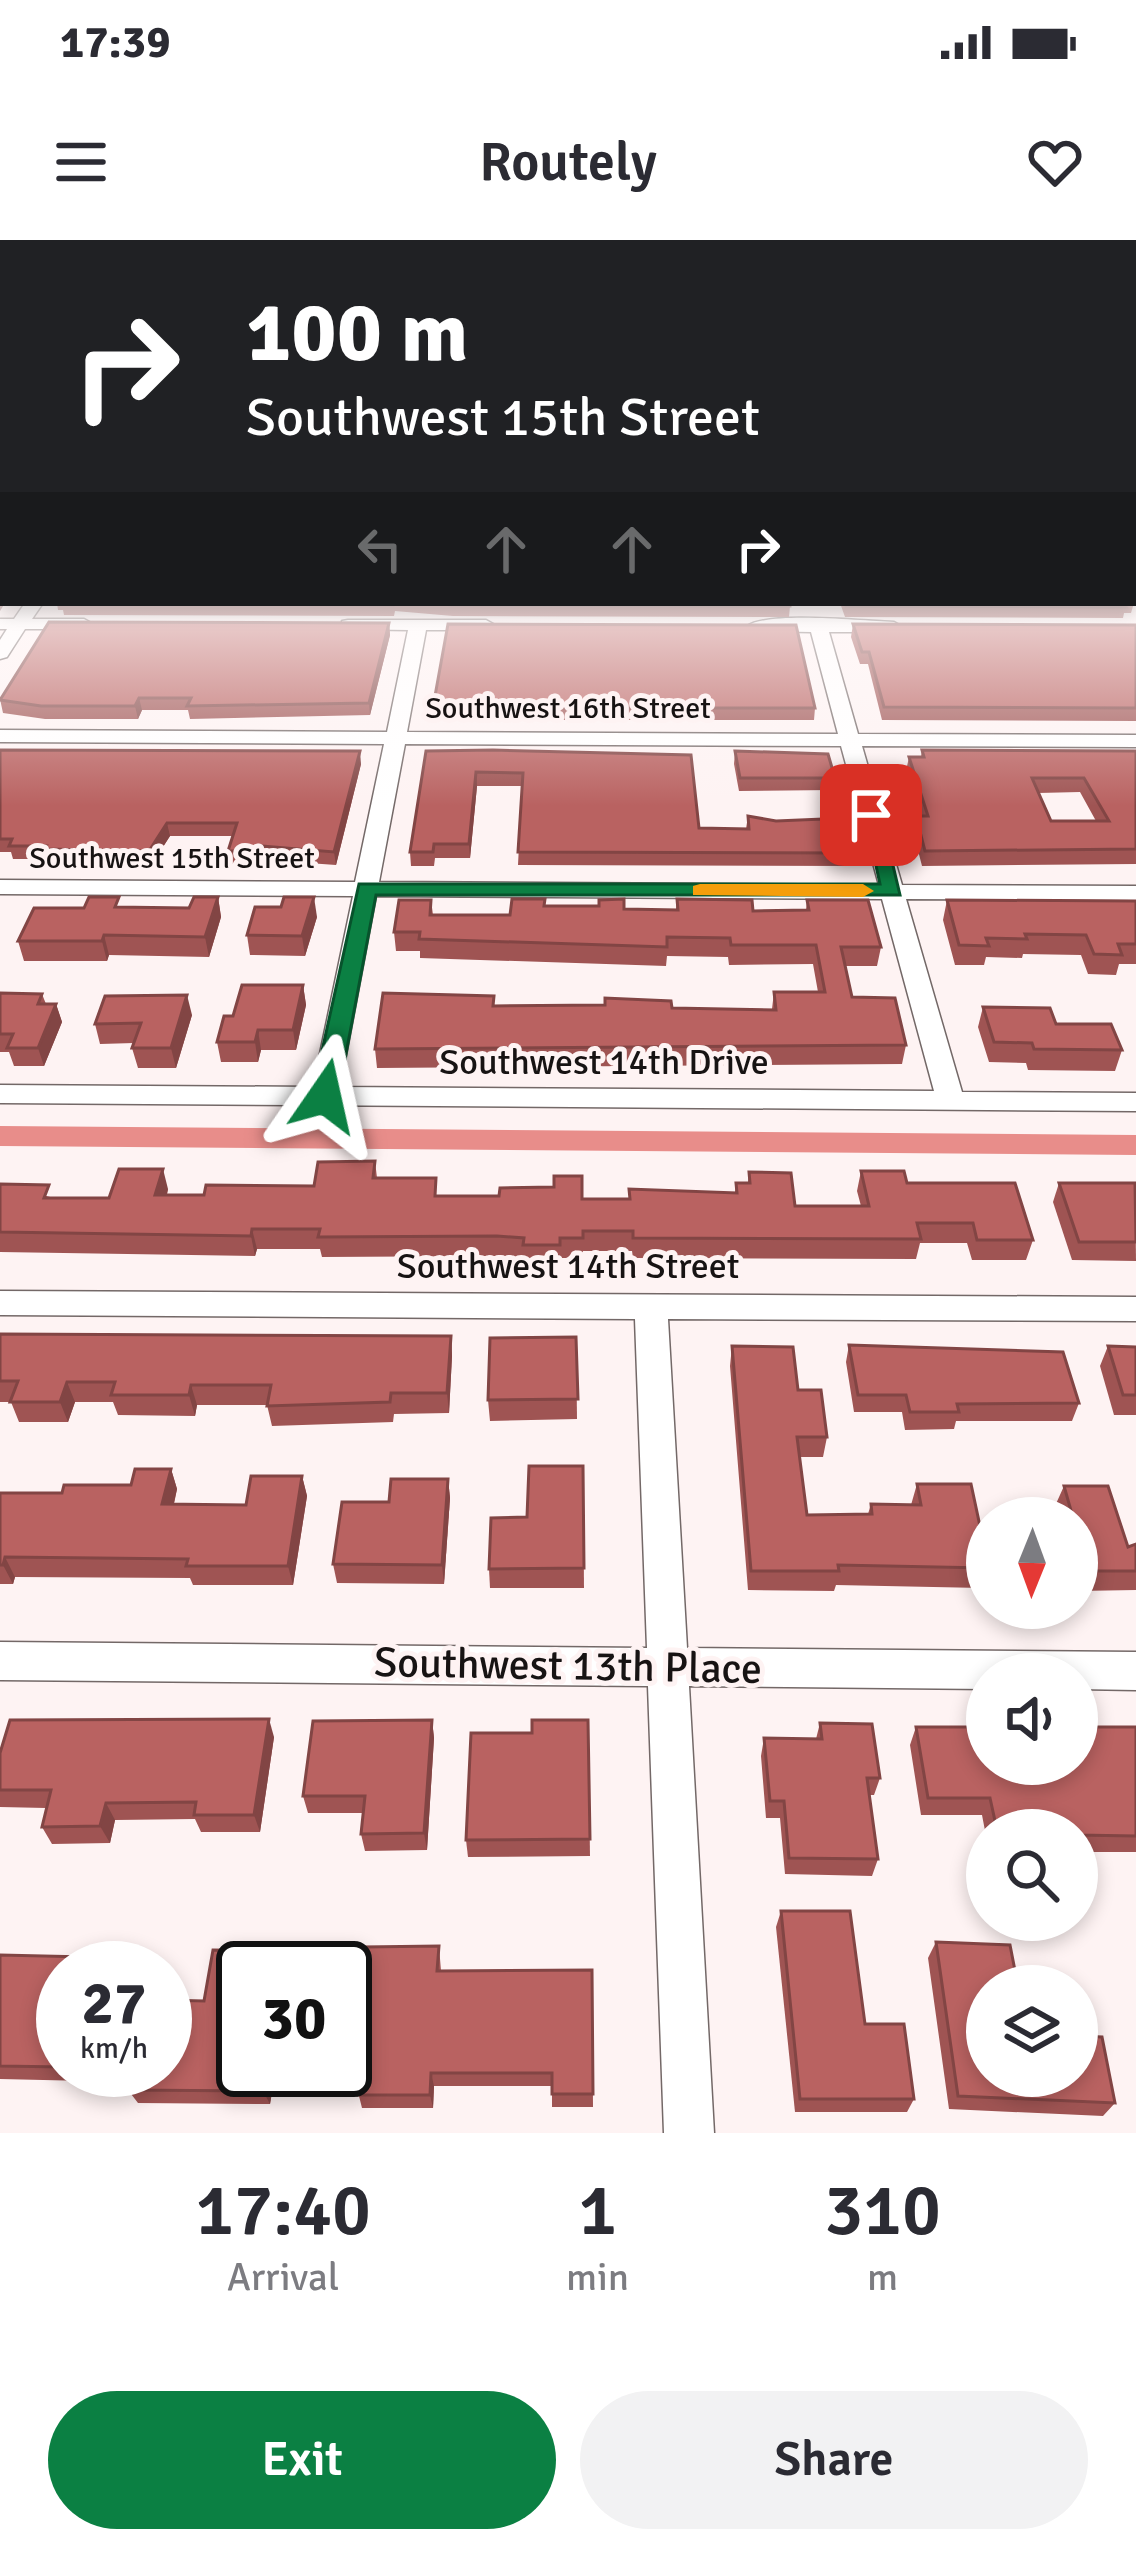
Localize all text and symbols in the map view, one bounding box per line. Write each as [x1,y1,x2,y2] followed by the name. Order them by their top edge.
[60,15,170,70] text: 17:39
[48,129,114,195] icon: menu
[479,129,657,196] text: Routely
[1022,129,1088,195] icon: heart
[246,281,468,385] text: 100 m
[48,288,204,444] icon: right
[246,384,760,451] text: Southwest 15th Street
[347,516,413,582] icon: left
[473,516,539,582] icon: ahead
[599,516,665,582] icon: ahead
[725,516,791,582] icon: right
[425,690,711,727] street label: Southwest 16th Street
[820,764,922,866] pin
[838,782,904,848] icon: arrive
[29,840,315,877] street label: Southwest 15th Street
[262,1033,388,1159] position arrow
[439,1040,769,1085] street label: Southwest 14th Drive
[397,1244,739,1289] street label: Southwest 14th Street
[966,1497,1098,1629] north arrow
[966,1497,1098,2097] map controls
[373,1637,763,1695] street label: Southwest 13th Place
[966,1653,1098,1785] button: sound
[966,1809,1098,1941] button: search
[216,1941,372,2097] speed limit sign: 30
[966,1965,1098,2097] button: layers
[82,1967,146,2041] text: 27
[80,2030,148,2067] text: km/h
[195,2166,371,2255] text: 17:40
[578,2166,617,2255] text: 1
[824,2166,941,2255] text: 310
[227,2253,339,2301] text: Arrival
[566,2253,629,2301] text: min
[867,2253,898,2301] text: m
[48,2391,556,2529] button: Exit
[580,2391,1088,2529] button: Share

